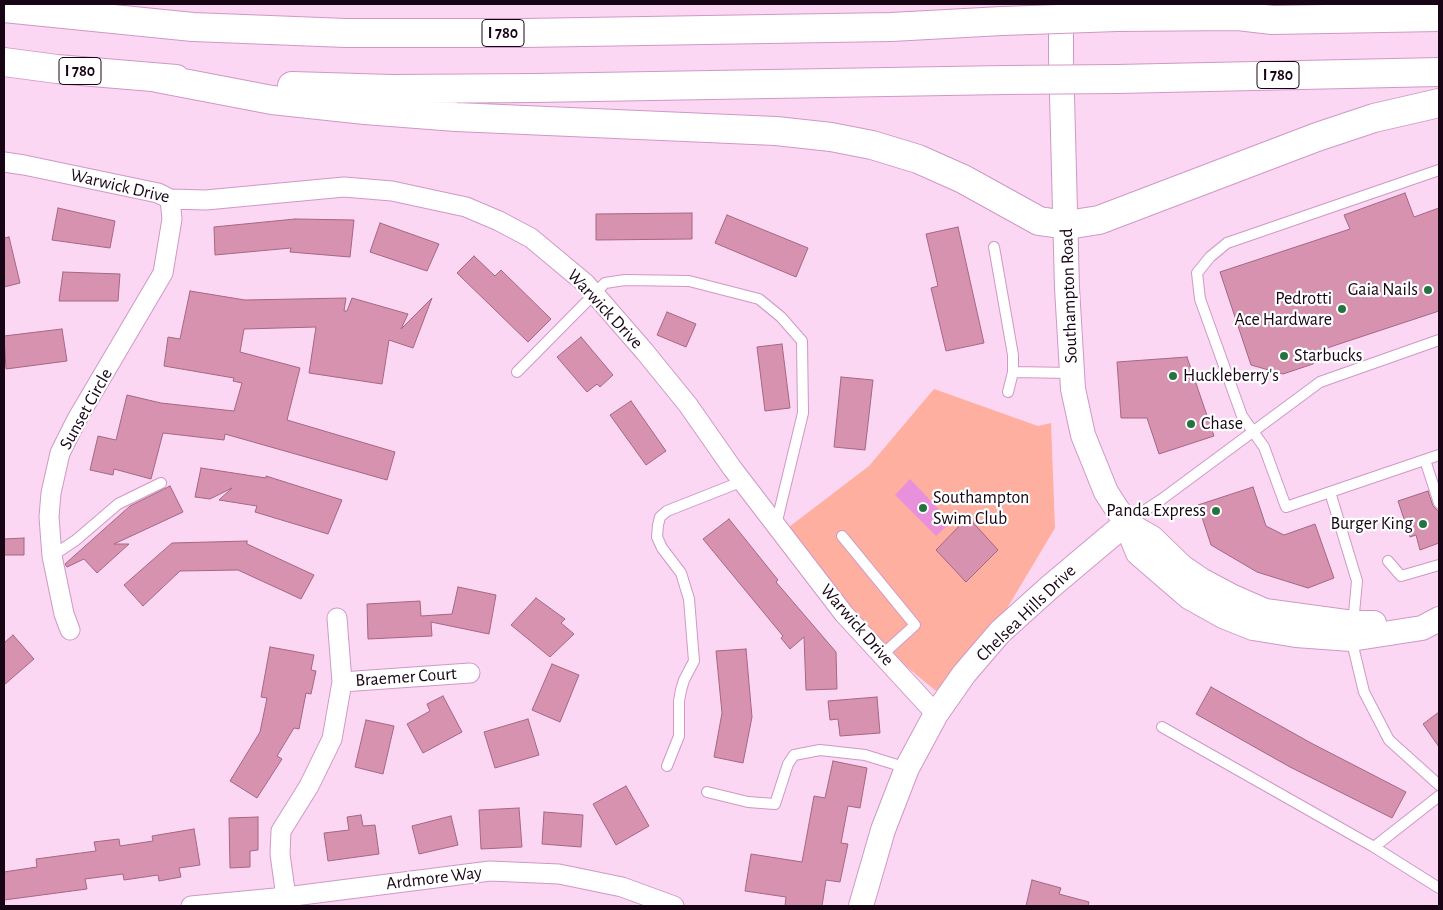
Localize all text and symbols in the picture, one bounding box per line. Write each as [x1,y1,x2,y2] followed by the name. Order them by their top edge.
[482,19,524,46] road number: I 780
[59,58,101,84] road number: I 780
[1257,62,1299,88] road number: I 780
[68,164,172,208] street label: Warwick Drive
[1056,228,1082,364] street label: Southampton Road
[563,265,647,353] street label: Warwick Drive
[1348,279,1418,301] place label: Gaia Nails
[1422,284,1434,296] marker: Gaia Nails
[1234,288,1332,330] place label: Pedrotti Ace Hardware
[1336,303,1348,315] marker: Pedrotti Ace Hardware
[1294,345,1362,367] place label: Starbucks
[1278,350,1290,362] marker: Starbucks
[55,365,117,453] street label: Sunset Circle
[1183,365,1279,387] place label: Huckleberry's
[1167,370,1179,382] marker: Huckleberry's
[1201,413,1243,435] place label: Chase
[1185,418,1197,430] marker: Chase
[933,487,1029,530] place label: Southampton Swim Club
[1106,500,1206,522] place label: Panda Express
[917,502,929,514] marker: Southampton Swim Club
[1210,505,1222,517] marker: Panda Express
[1330,513,1413,535] place label: Burger King
[1417,518,1429,530] marker: Burger King
[972,560,1080,666] street label: Chelsea Hills Drive
[816,580,898,670] street label: Warwick Drive
[355,663,457,691] street label: Braemer Court
[385,861,483,895] street label: Ardmore Way

